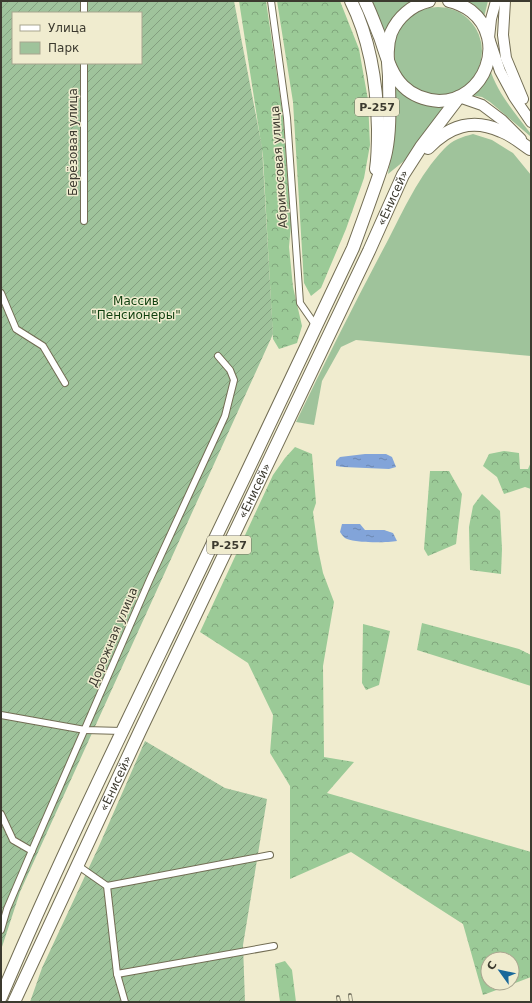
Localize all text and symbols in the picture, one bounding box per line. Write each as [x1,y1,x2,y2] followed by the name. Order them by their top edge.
[12,12,142,64] legend
[48,21,86,35] text: Улица
[48,41,79,55] text: Парк
[66,88,80,196] street label: Берёзовая улица
[355,98,399,116] road number: Р-257
[268,105,290,229] street label: Абрикосовая улица
[374,167,412,228] street label: «Енисей»
[91,294,181,322] park label: Массив "Пенсионеры"
[235,461,274,521] street label: «Енисей»
[207,536,251,554] road number: Р-257
[86,585,140,689] street label: Дорожная улица
[97,753,135,814] street label: «Енисей»
[480,951,520,991] north arrow
[484,959,500,973] text: С

